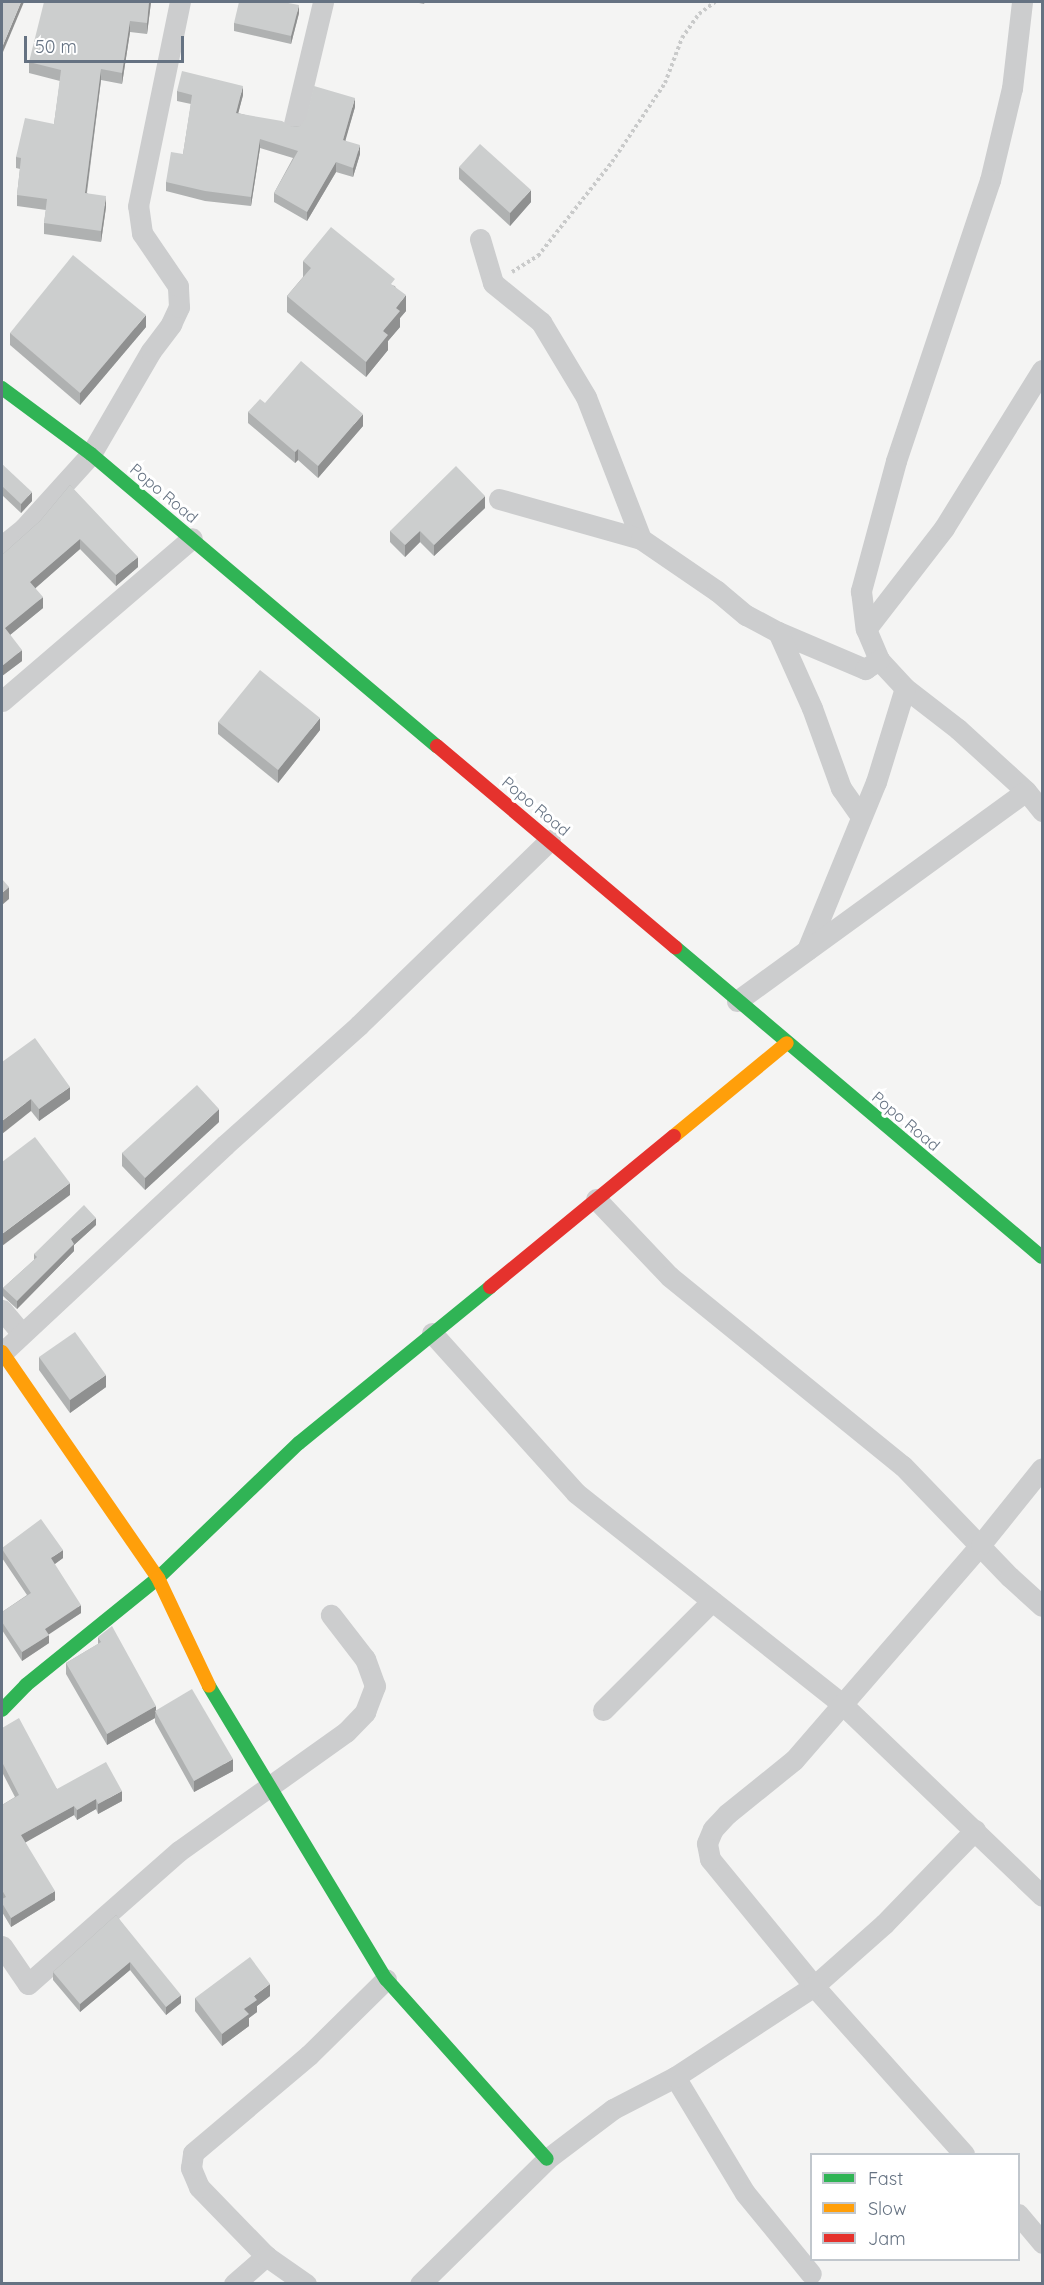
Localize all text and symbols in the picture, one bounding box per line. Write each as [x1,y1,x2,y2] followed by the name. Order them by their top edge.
[27,24,188,62] scale bar
[35,35,77,58] text: 50 m
[126,459,202,527] street label: Popo Road
[498,772,574,840] street label: Popo Road
[868,1087,944,1155] street label: Popo Road
[810,2153,1020,2261] legend
[868,2167,903,2190] text: Fast
[868,2197,906,2220] text: Slow
[868,2227,906,2250] text: Jam

